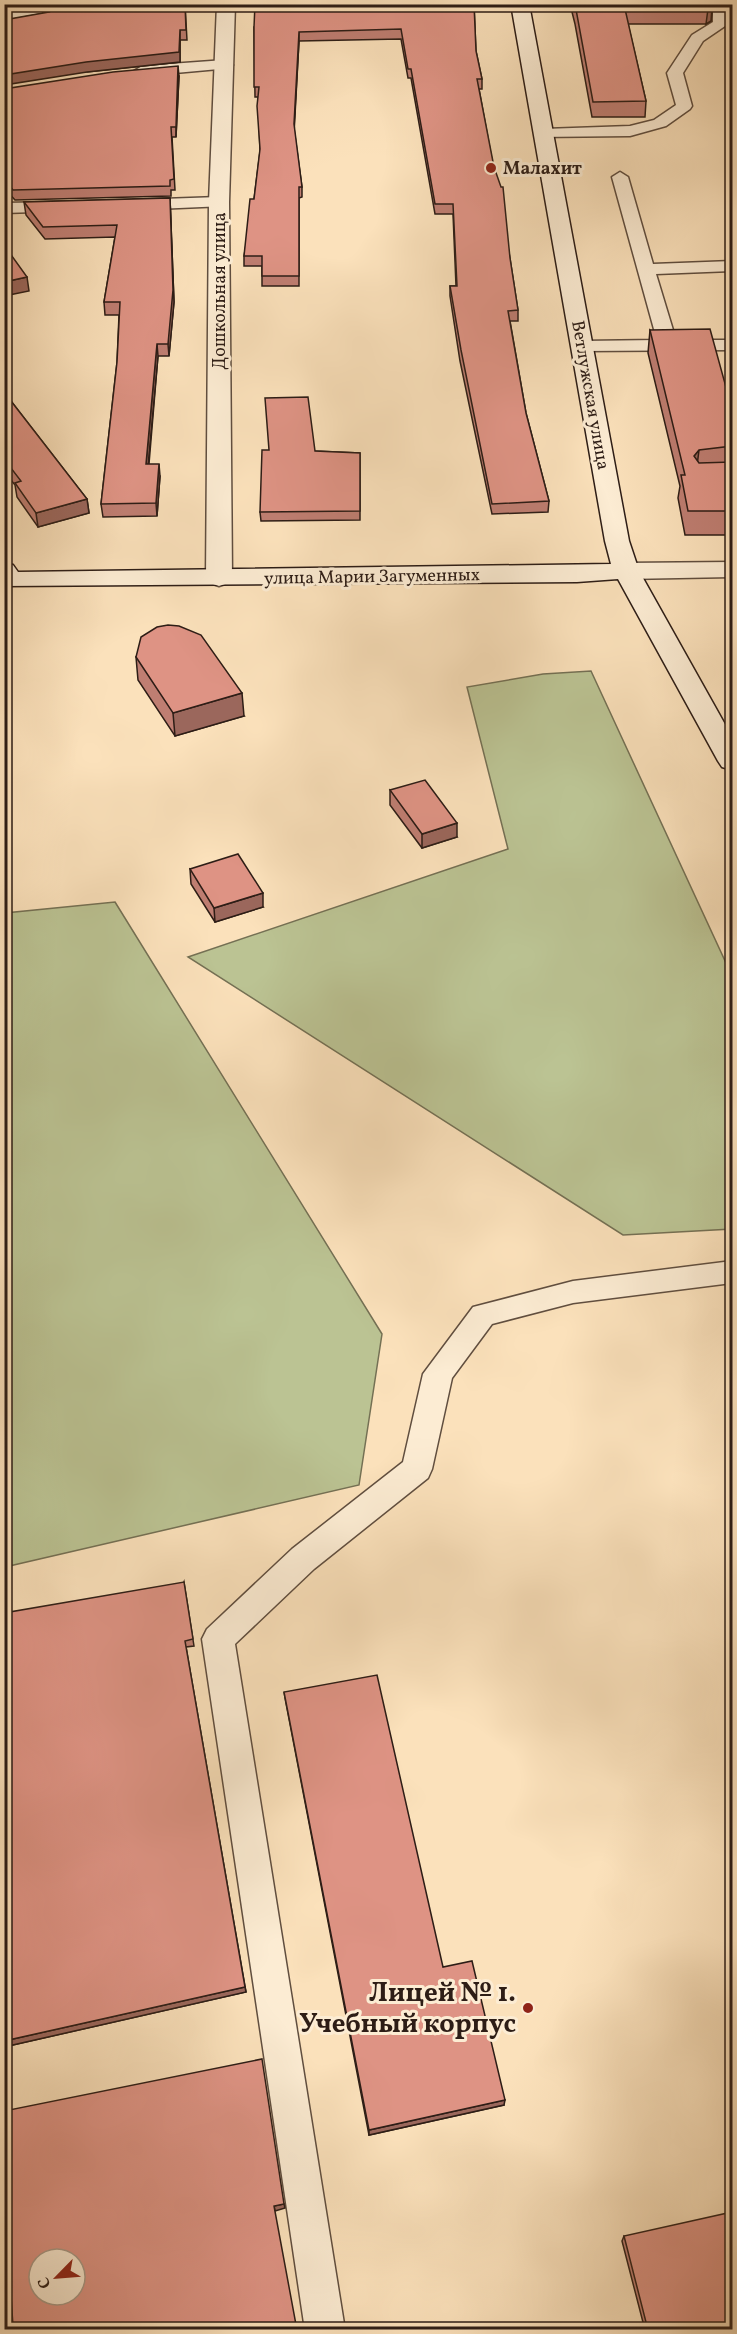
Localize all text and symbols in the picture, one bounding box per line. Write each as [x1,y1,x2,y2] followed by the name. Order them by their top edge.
[503,157,582,182] place label: Малахит
[484,161,498,175] marker: Малахит
[208,212,233,370] street label: Дошкольная улица
[564,319,615,472] street label: Ветлужская улица
[264,563,480,592] street label: улица Марии Загуменных
[299,1975,516,2044] place label: Лицей № 1. Учебный корпус
[521,2001,535,2015] marker: Лицей № 1. Учебный корпус
[27,2247,87,2307] north arrow
[33,2273,57,2292] text: С

